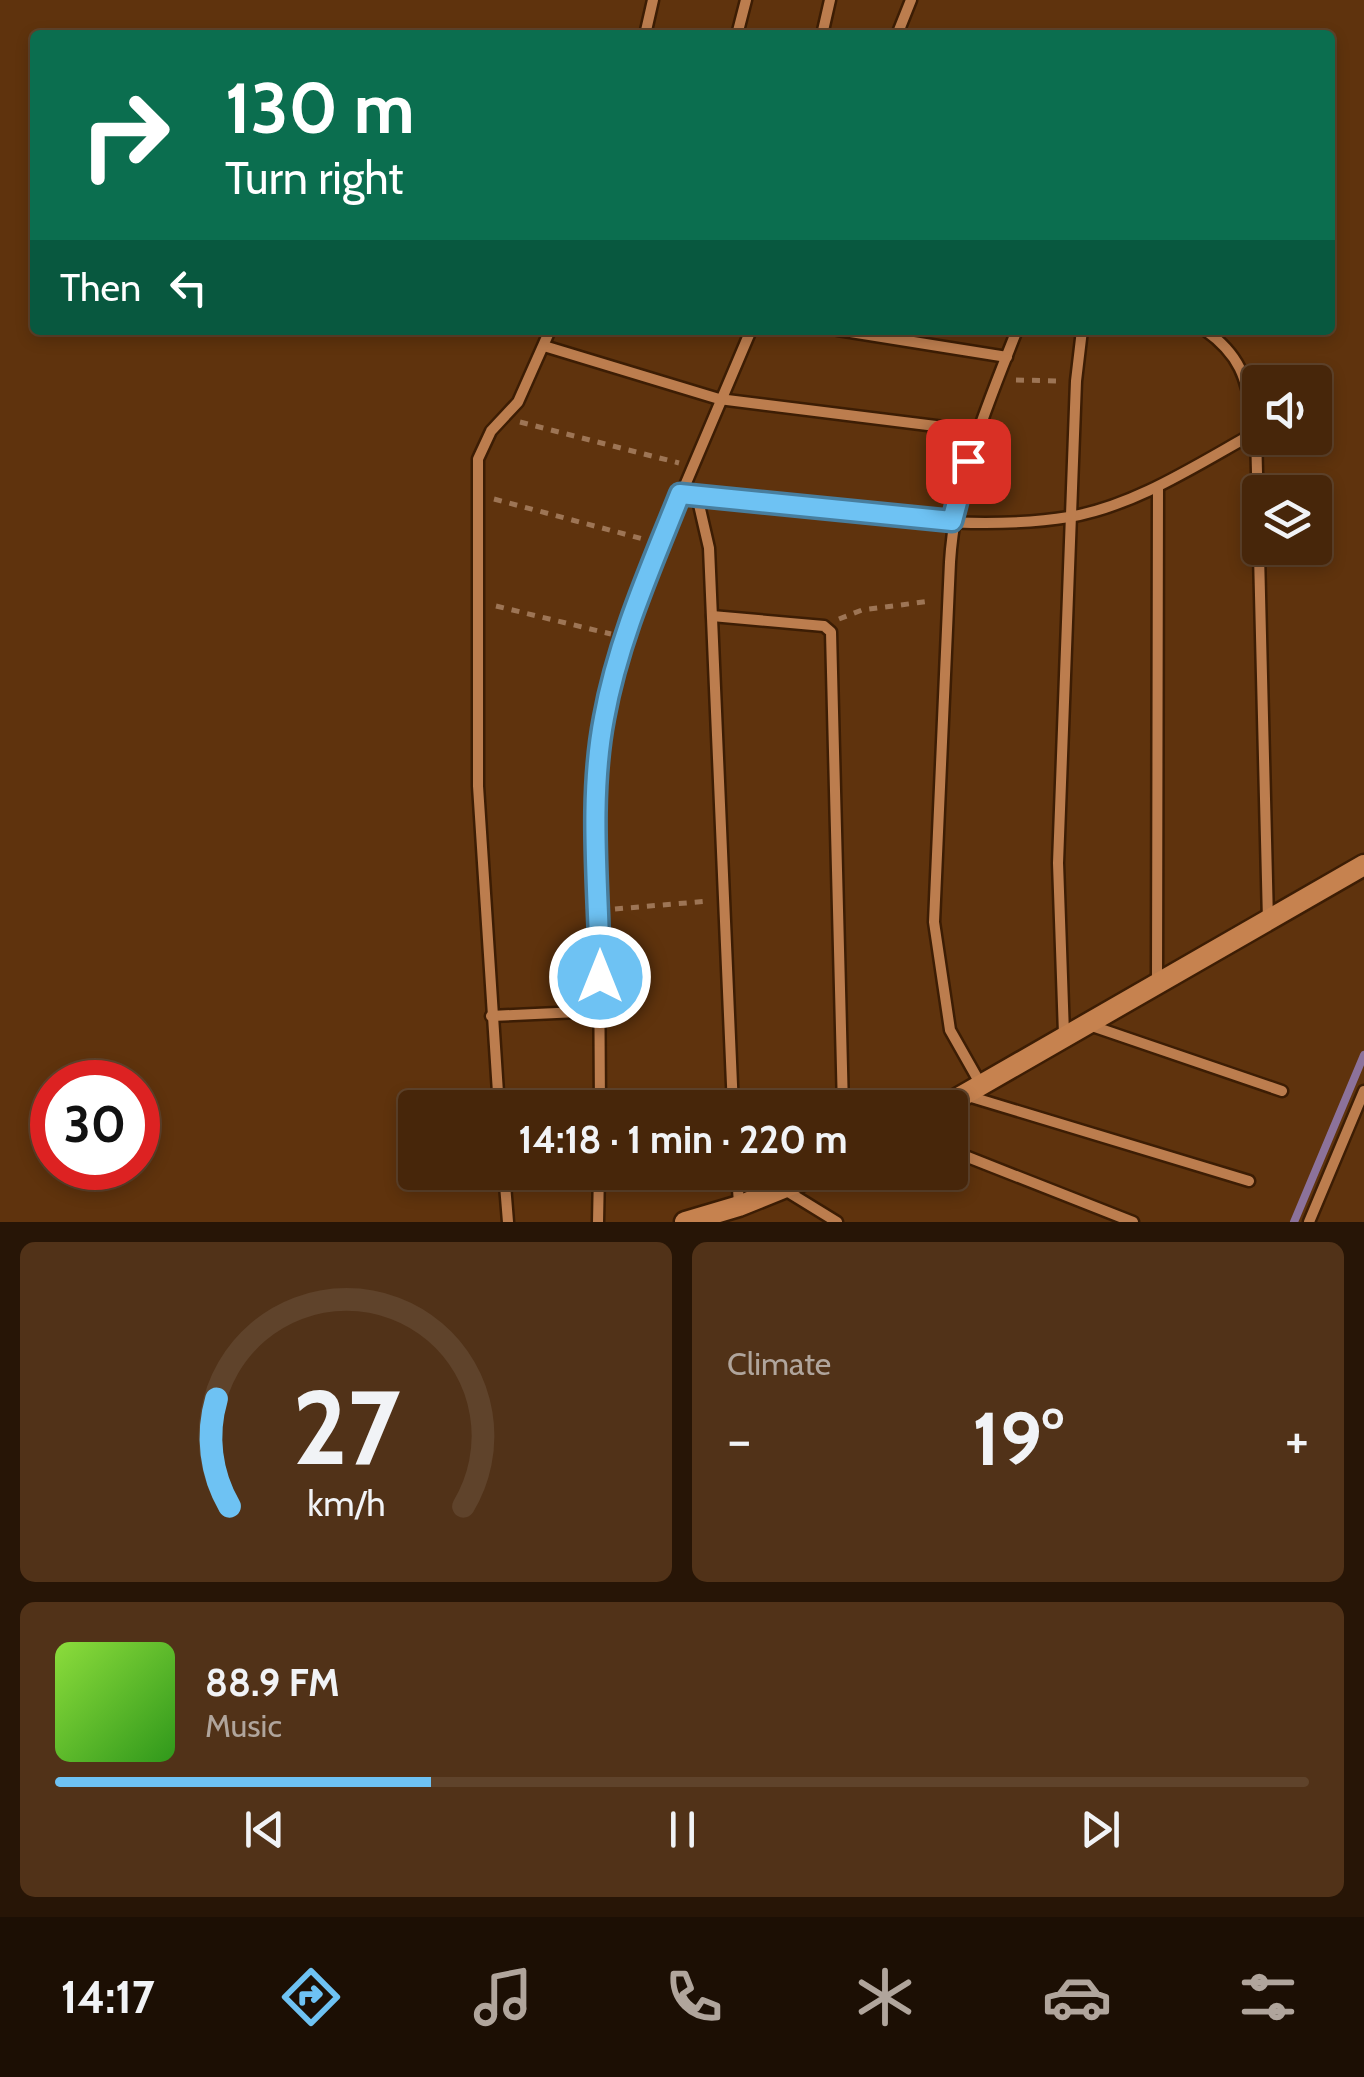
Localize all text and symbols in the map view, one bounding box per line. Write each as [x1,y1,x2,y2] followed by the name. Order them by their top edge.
[225,65,415,151] text: 130 m
[60,70,190,200] icon: right
[225,151,404,205] text: Turn right
[161,260,216,315] icon: left
[60,264,141,311] text: Then
[1242,365,1332,565] map controls
[1242,365,1332,455] button: sound
[926,419,1011,504] pin
[941,434,996,489] icon: arrive
[1242,475,1332,565] button: layers
[548,925,652,1029] position arrow
[30,1060,160,1190] speed limit sign: 30
[518,1116,848,1163] text: 14:18 · 1 min · 220 m
[727,1344,831,1383] text: Climate
[292,1364,400,1490] text: 27
[972,1393,1064,1484] text: 19°
[727,1406,751,1473] text: −
[1285,1406,1309,1473] text: +
[307,1482,385,1525] text: km/h
[205,1659,340,1706] text: 88.9 FM
[205,1706,282,1745] text: Music
[237,1802,292,1857] icon: previous
[655,1802,710,1857] icon: pause
[1073,1802,1128,1857] icon: next
[276,1962,346,2032] icon: directions
[468,1962,538,2032] icon: music
[659,1962,729,2032] icon: phone
[850,1962,920,2032] icon: climate
[1042,1962,1112,2032] icon: car
[1233,1962,1303,2032] icon: filters
[61,1970,155,2024] text: 14:17

